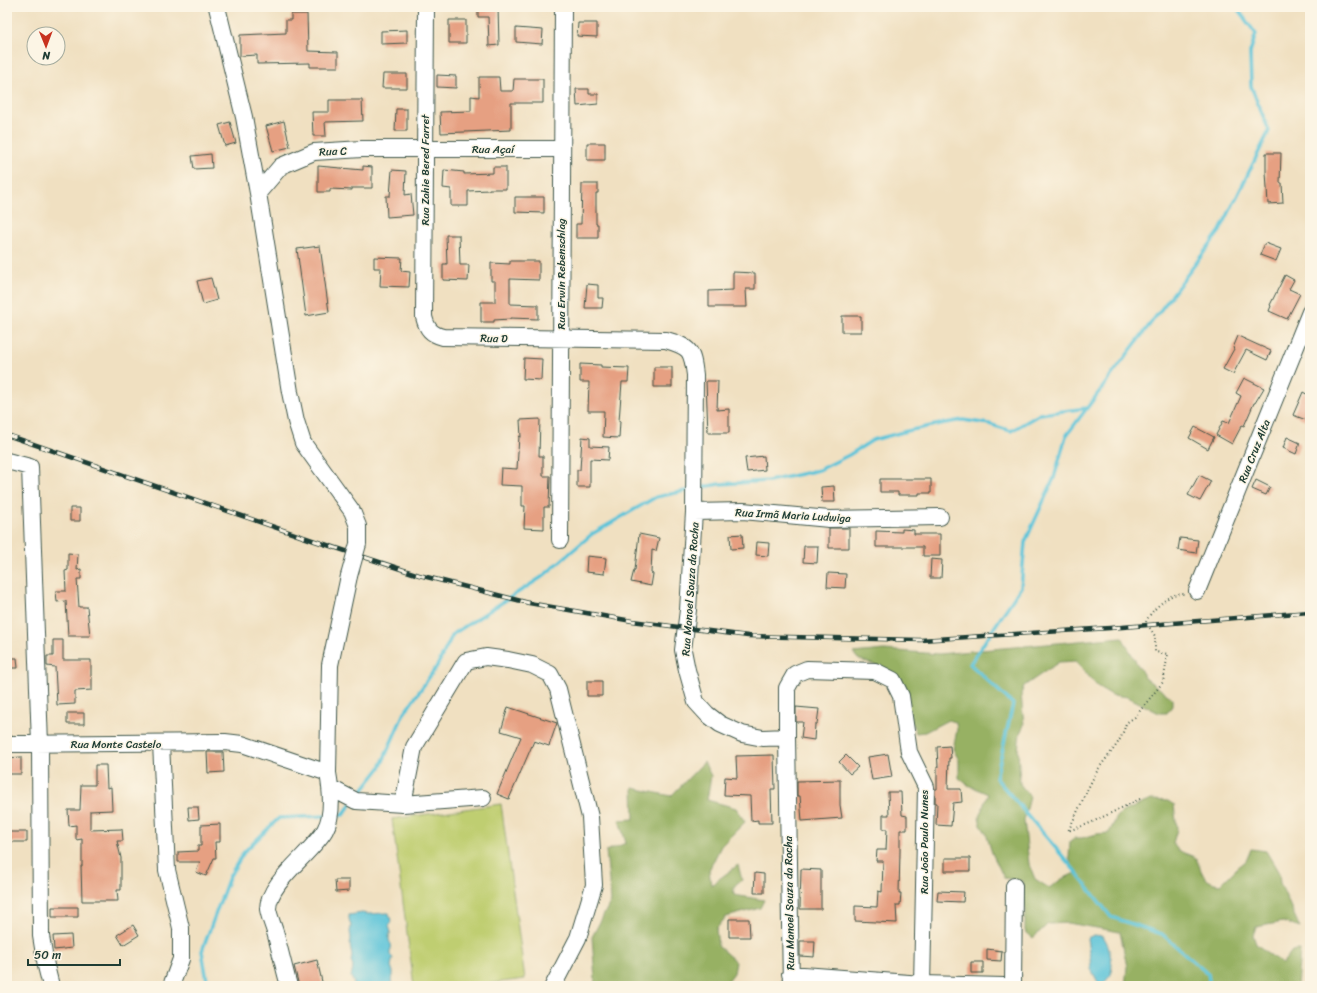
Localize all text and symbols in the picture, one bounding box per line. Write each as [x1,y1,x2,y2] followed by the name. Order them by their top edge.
[26,26,66,66] north arrow
[42,46,51,65] text: N
[416,114,435,226] street label: Rua Zahie Bered Farret
[472,140,516,159] street label: Rua Açaí
[319,141,348,162] street label: Rua C
[552,218,571,329] street label: Rua Erwin Rebenschlag
[480,329,508,348] street label: Rua D
[1233,416,1276,486] street label: Rua Cruz Alta
[735,503,852,528] street label: Rua Irmã Maria Ludwiga
[676,521,705,657] street label: Rua Manoel Souza da Rocha
[71,735,162,754] street label: Rua Monte Castelo
[915,789,934,894] street label: Rua João Paulo Nunes
[779,835,800,970] street label: Rua Manoel Souza da Rocha
[28,941,120,967] scale bar
[34,944,61,966] text: 50 m

